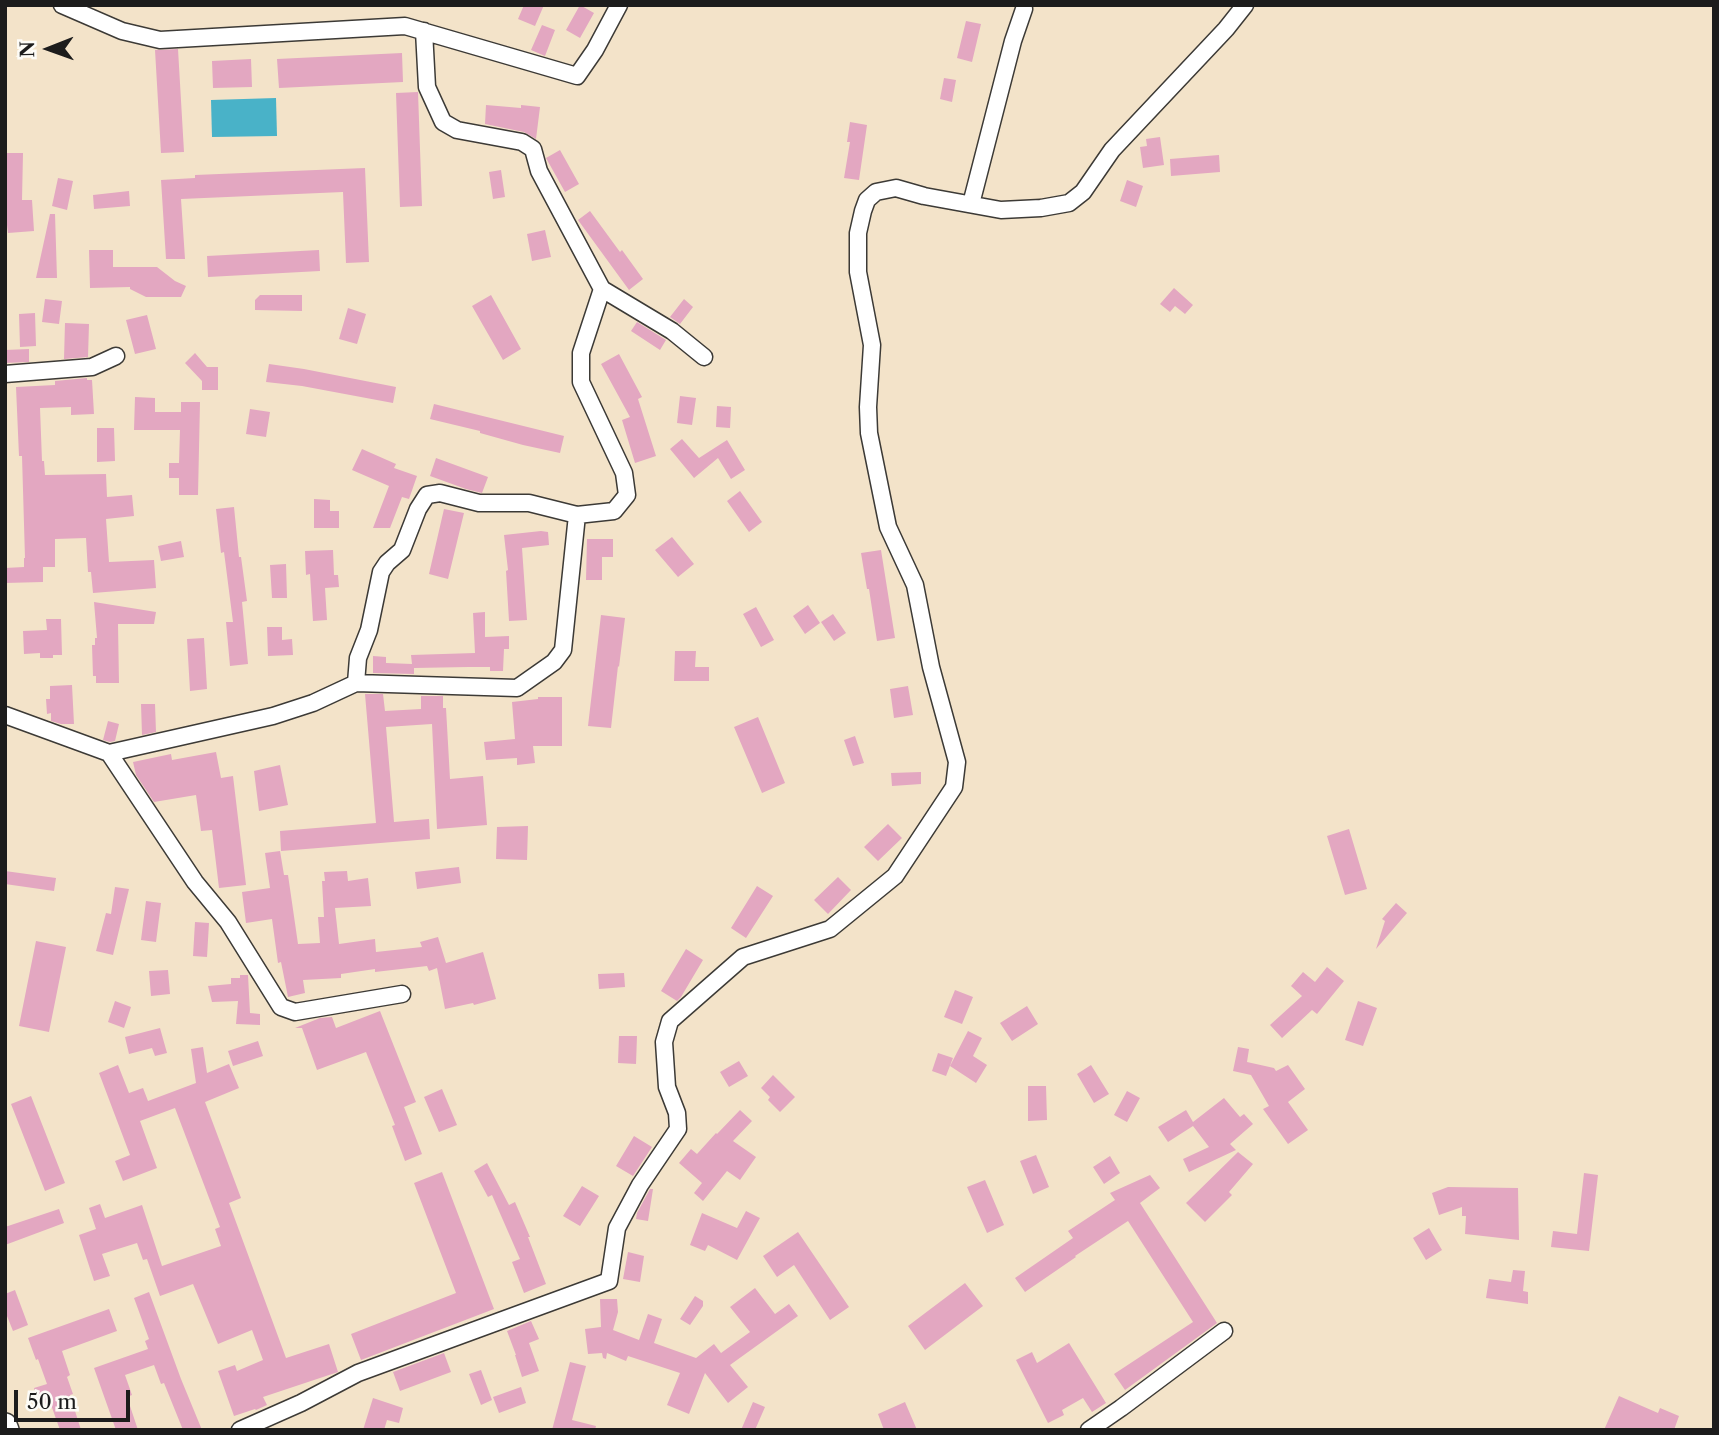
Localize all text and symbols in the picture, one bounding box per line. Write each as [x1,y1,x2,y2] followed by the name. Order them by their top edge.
[14,14,84,84] north arrow
[16,41,39,58] text: N
[18,1376,133,1420] scale bar
[27,1389,77,1414] text: 50 m

